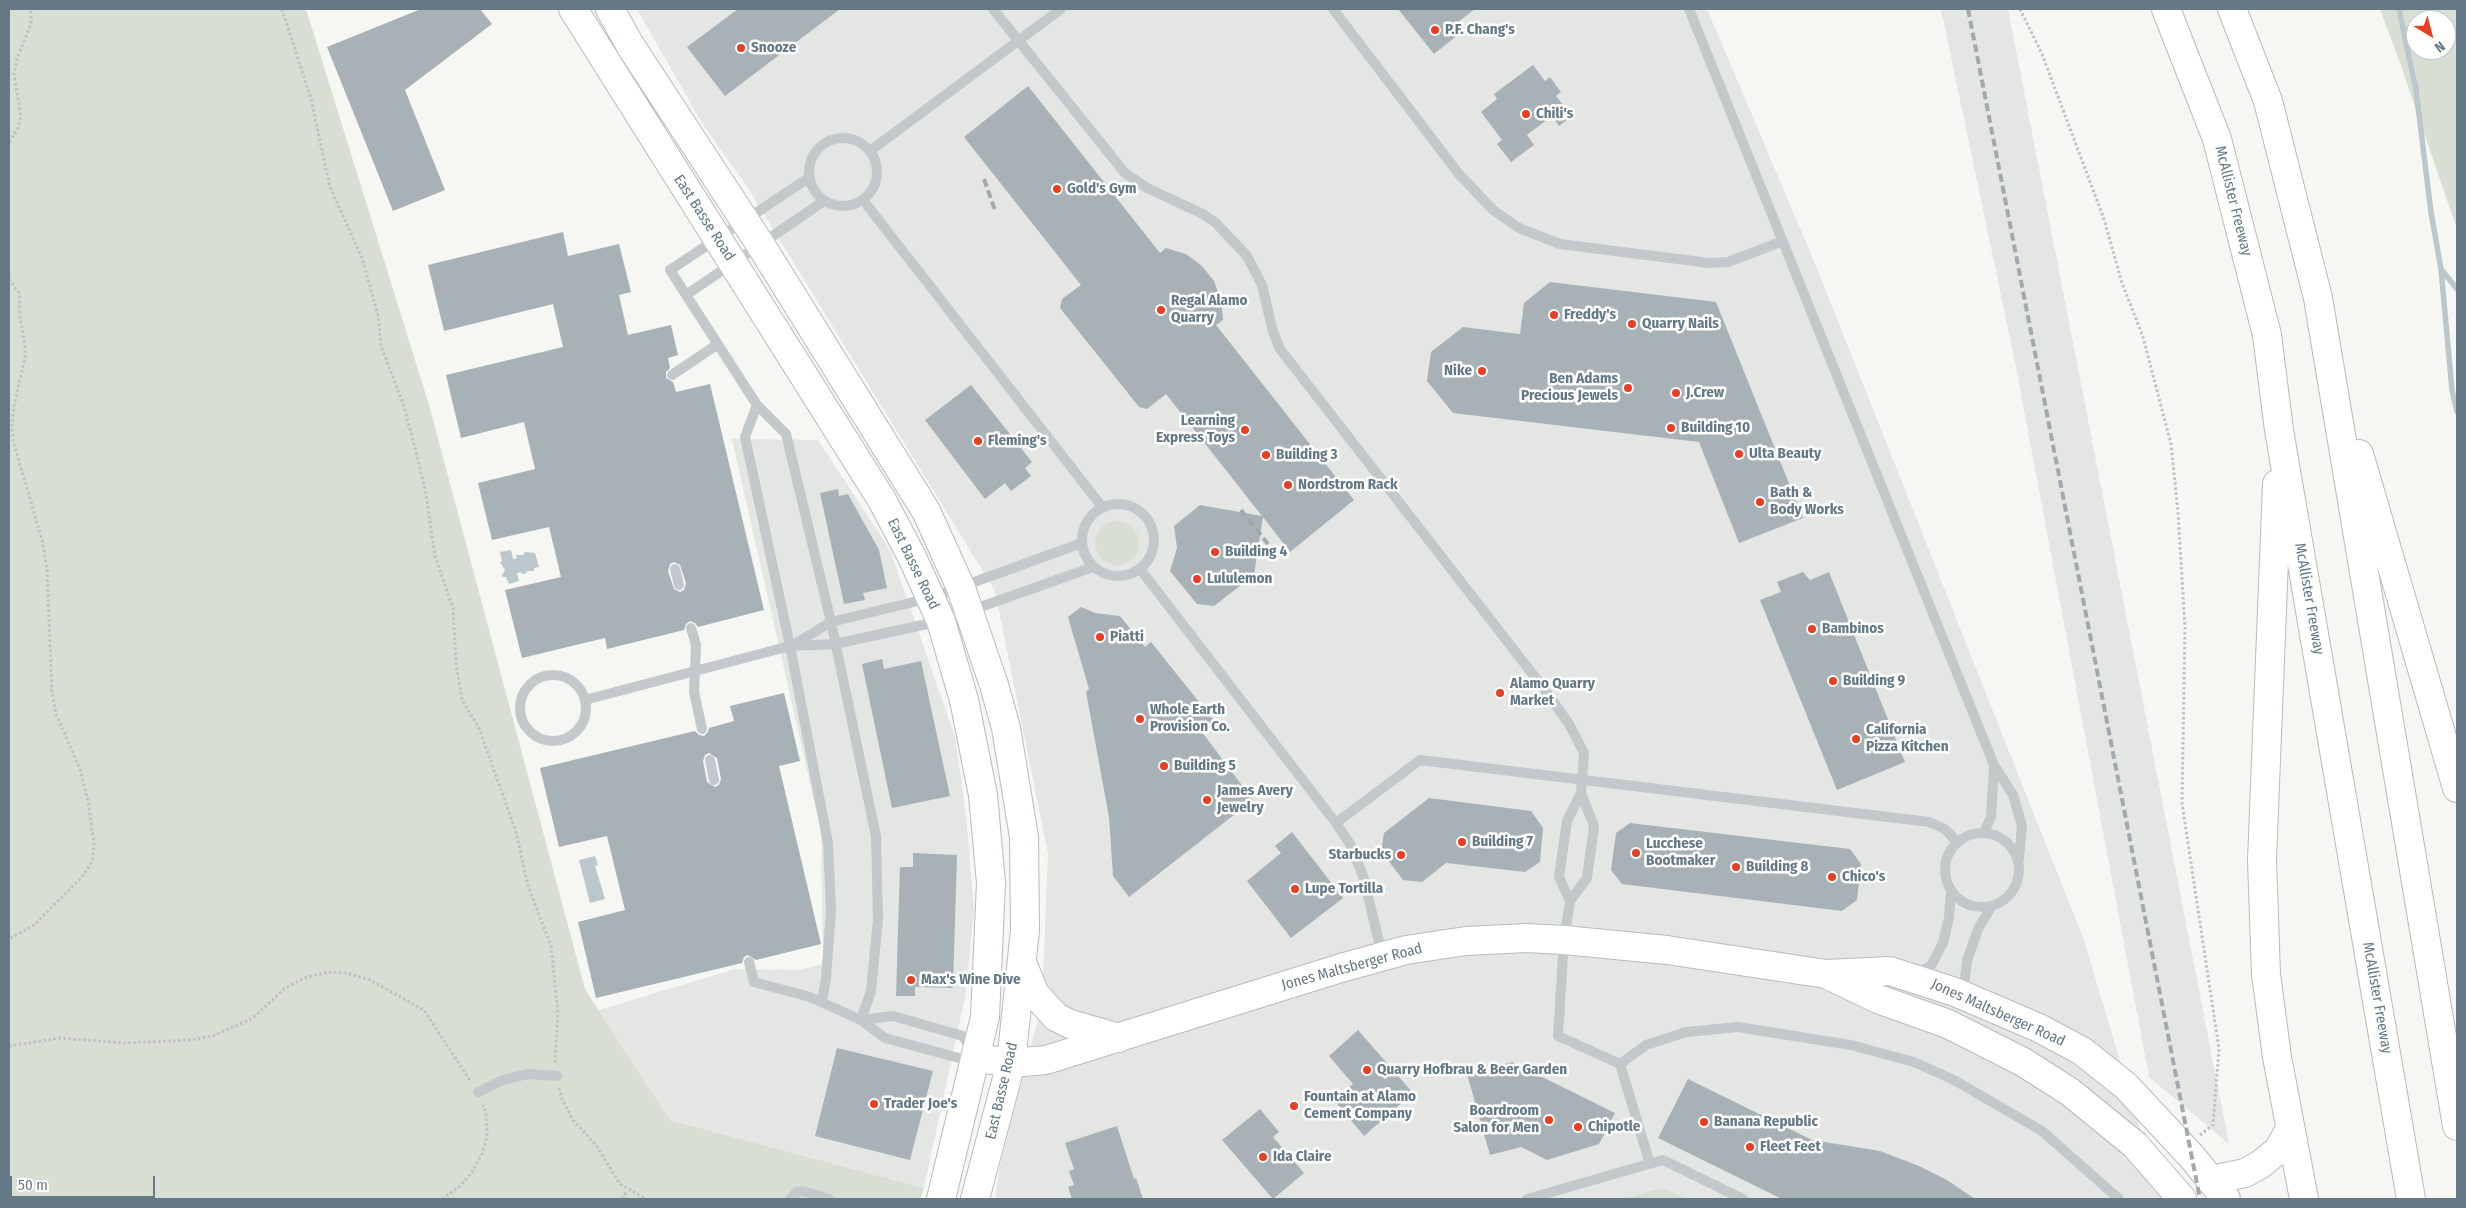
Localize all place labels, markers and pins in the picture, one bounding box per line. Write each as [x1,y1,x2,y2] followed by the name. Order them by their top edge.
[1445,21,1515,39] place label: P.F. Chang's
[1429,24,1441,36] marker: P.F. Chang's
[751,39,796,57] place label: Snooze
[735,42,747,54] marker: Snooze
[1536,105,1573,123] place label: Chili's
[1520,108,1532,120] marker: Chili's
[1067,180,1136,198] place label: Gold's Gym
[1051,183,1063,195] marker: Gold's Gym
[1171,292,1248,327] place label: Regal Alamo Quarry
[1155,304,1167,316] marker: Regal Alamo Quarry
[1564,306,1616,324] place label: Freddy's
[1548,309,1560,321] marker: Freddy's
[1642,315,1719,333] place label: Quarry Nails
[1626,318,1638,330] marker: Quarry Nails
[1444,362,1472,380] place label: Nike
[1476,365,1488,377] marker: Nike
[1521,370,1618,405] place label: Ben Adams Precious Jewels
[1622,382,1634,394] marker: Ben Adams Precious Jewels
[1686,384,1724,402] place label: J.Crew
[1670,387,1682,399] marker: J.Crew
[1156,412,1235,447] place label: Learning Express Toys
[1681,419,1750,437] place label: Building 10
[1665,422,1677,434] marker: Building 10
[1239,424,1251,436] marker: Learning Express Toys
[988,432,1047,450] place label: Fleming's
[972,435,984,447] marker: Fleming's
[1749,445,1821,463] place label: Ulta Beauty
[1276,446,1338,464] place label: Building 3
[1733,448,1745,460] marker: Ulta Beauty
[1260,449,1272,461] marker: Building 3
[1298,476,1398,494] place label: Nordstrom Rack
[1282,479,1294,491] marker: Nordstrom Rack
[1770,484,1844,519] place label: Bath & Body Works
[1754,496,1766,508] marker: Bath & Body Works
[1225,543,1287,561] place label: Building 4
[1209,546,1221,558] marker: Building 4
[1207,570,1272,588] place label: Lululemon
[1191,573,1203,585] marker: Lululemon
[1822,620,1884,638] place label: Bambinos
[1806,623,1818,635] marker: Bambinos
[1110,628,1144,646] place label: Piatti
[1094,631,1106,643] marker: Piatti
[1843,672,1905,690] place label: Building 9
[1510,675,1595,710] place label: Alamo Quarry Market
[1827,675,1839,687] marker: Building 9
[1494,687,1506,699] marker: Alamo Quarry Market
[1150,701,1230,736] place label: Whole Earth Provision Co.
[1134,713,1146,725] marker: Whole Earth Provision Co.
[1866,721,1948,756] place label: California Pizza Kitchen
[1850,733,1862,745] marker: California Pizza Kitchen
[1174,757,1236,775] place label: Building 5
[1158,760,1170,772] marker: Building 5
[1217,782,1293,817] place label: James Avery Jewelry
[1201,794,1213,806] marker: James Avery Jewelry
[1472,833,1533,851] place label: Building 7
[1646,835,1715,870] place label: Lucchese Bootmaker
[1456,836,1468,848] marker: Building 7
[1329,846,1391,864] place label: Starbucks
[1630,847,1642,859] marker: Lucchese Bootmaker
[1395,849,1407,861] marker: Starbucks
[1746,858,1808,876] place label: Building 8
[1730,861,1742,873] marker: Building 8
[1842,868,1885,886] place label: Chico's
[1826,871,1838,883] marker: Chico's
[1305,880,1383,898] place label: Lupe Tortilla
[1289,883,1301,895] marker: Lupe Tortilla
[921,971,1021,989] place label: Max's Wine Dive
[905,974,917,986] marker: Max's Wine Dive
[1377,1061,1567,1079] place label: Quarry Hofbrau & Beer Garden
[1361,1064,1373,1076] marker: Quarry Hofbrau & Beer Garden
[1304,1088,1416,1123] place label: Fountain at Alamo Cement Company
[884,1095,957,1113] place label: Trader Joe's
[868,1098,880,1110] marker: Trader Joe's
[1288,1100,1300,1112] marker: Fountain at Alamo Cement Company
[1453,1102,1539,1137] place label: Boardroom Salon for Men
[1714,1113,1818,1131] place label: Banana Republic
[1543,1114,1555,1126] marker: Boardroom Salon for Men
[1698,1116,1710,1128] marker: Banana Republic
[1588,1118,1640,1136] place label: Chipotle
[1572,1121,1584,1133] marker: Chipotle
[1760,1138,1821,1156] place label: Fleet Feet
[1744,1141,1756,1153] marker: Fleet Feet
[1273,1148,1332,1166] place label: Ida Claire
[1257,1151,1269,1163] marker: Ida Claire

